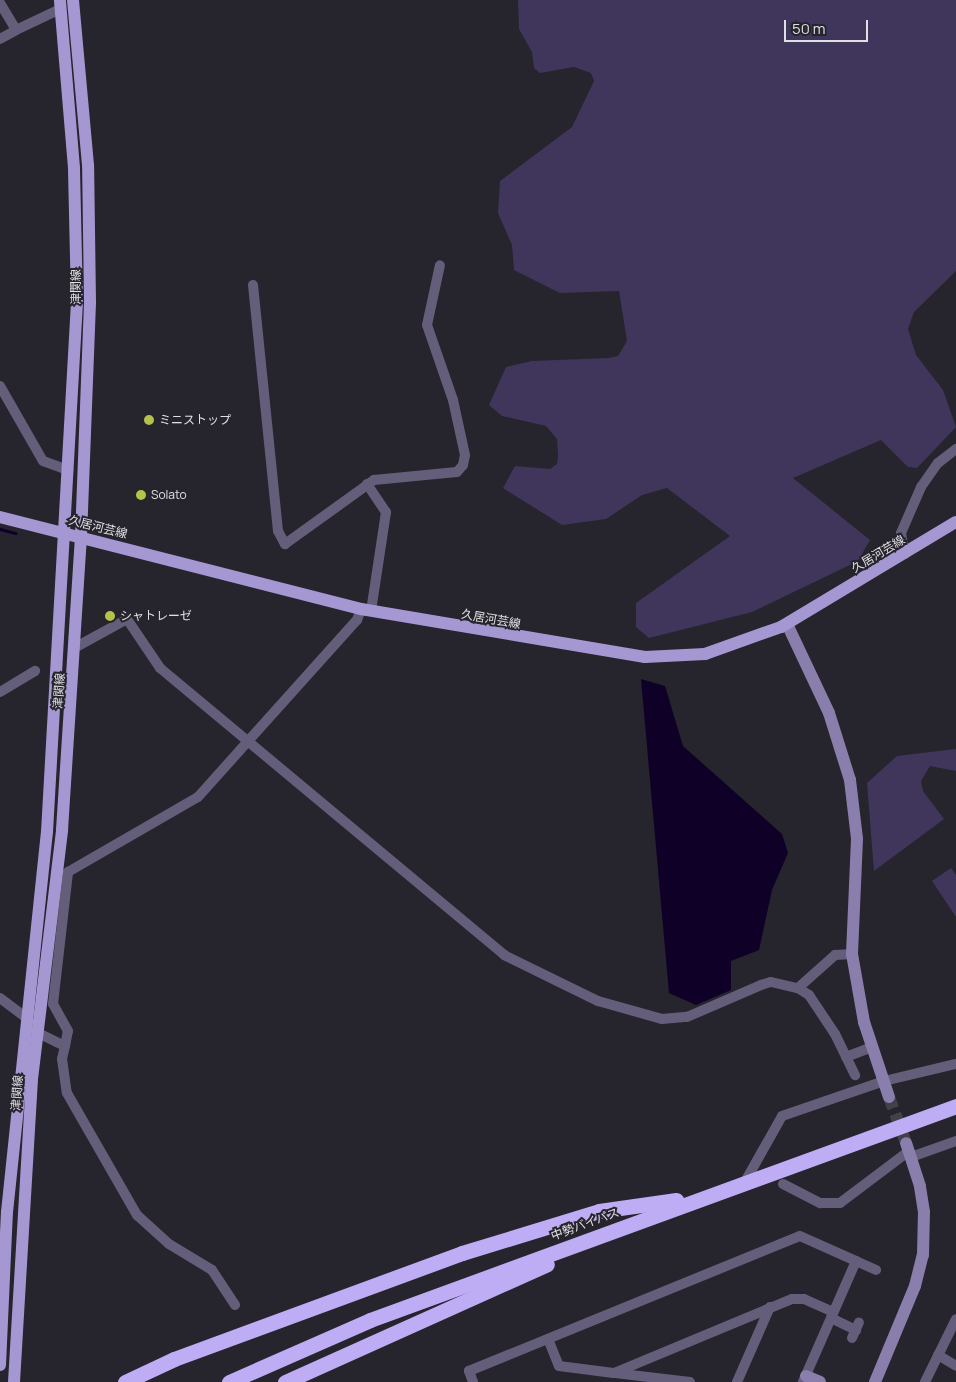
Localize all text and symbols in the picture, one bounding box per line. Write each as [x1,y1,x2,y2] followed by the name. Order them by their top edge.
[786,10,870,42] scale bar
[792,18,826,39] text: 50 m
[69,269,83,305] street label: 津関線
[159,413,231,427] place label: ミニストップ
[143,414,155,426] marker: ミニストップ
[151,488,187,502] place label: Solato
[135,489,147,501] marker: Solato
[67,513,129,541] street label: 久居河芸線
[849,532,907,576] street label: 久居河芸線
[460,607,522,631] street label: 久居河芸線
[120,609,192,623] place label: シャトレーゼ
[104,610,116,622] marker: シャトレーゼ
[51,673,67,709] street label: 津関線
[9,1075,25,1111] street label: 津関線
[549,1205,621,1243] street label: 中勢バイパス

